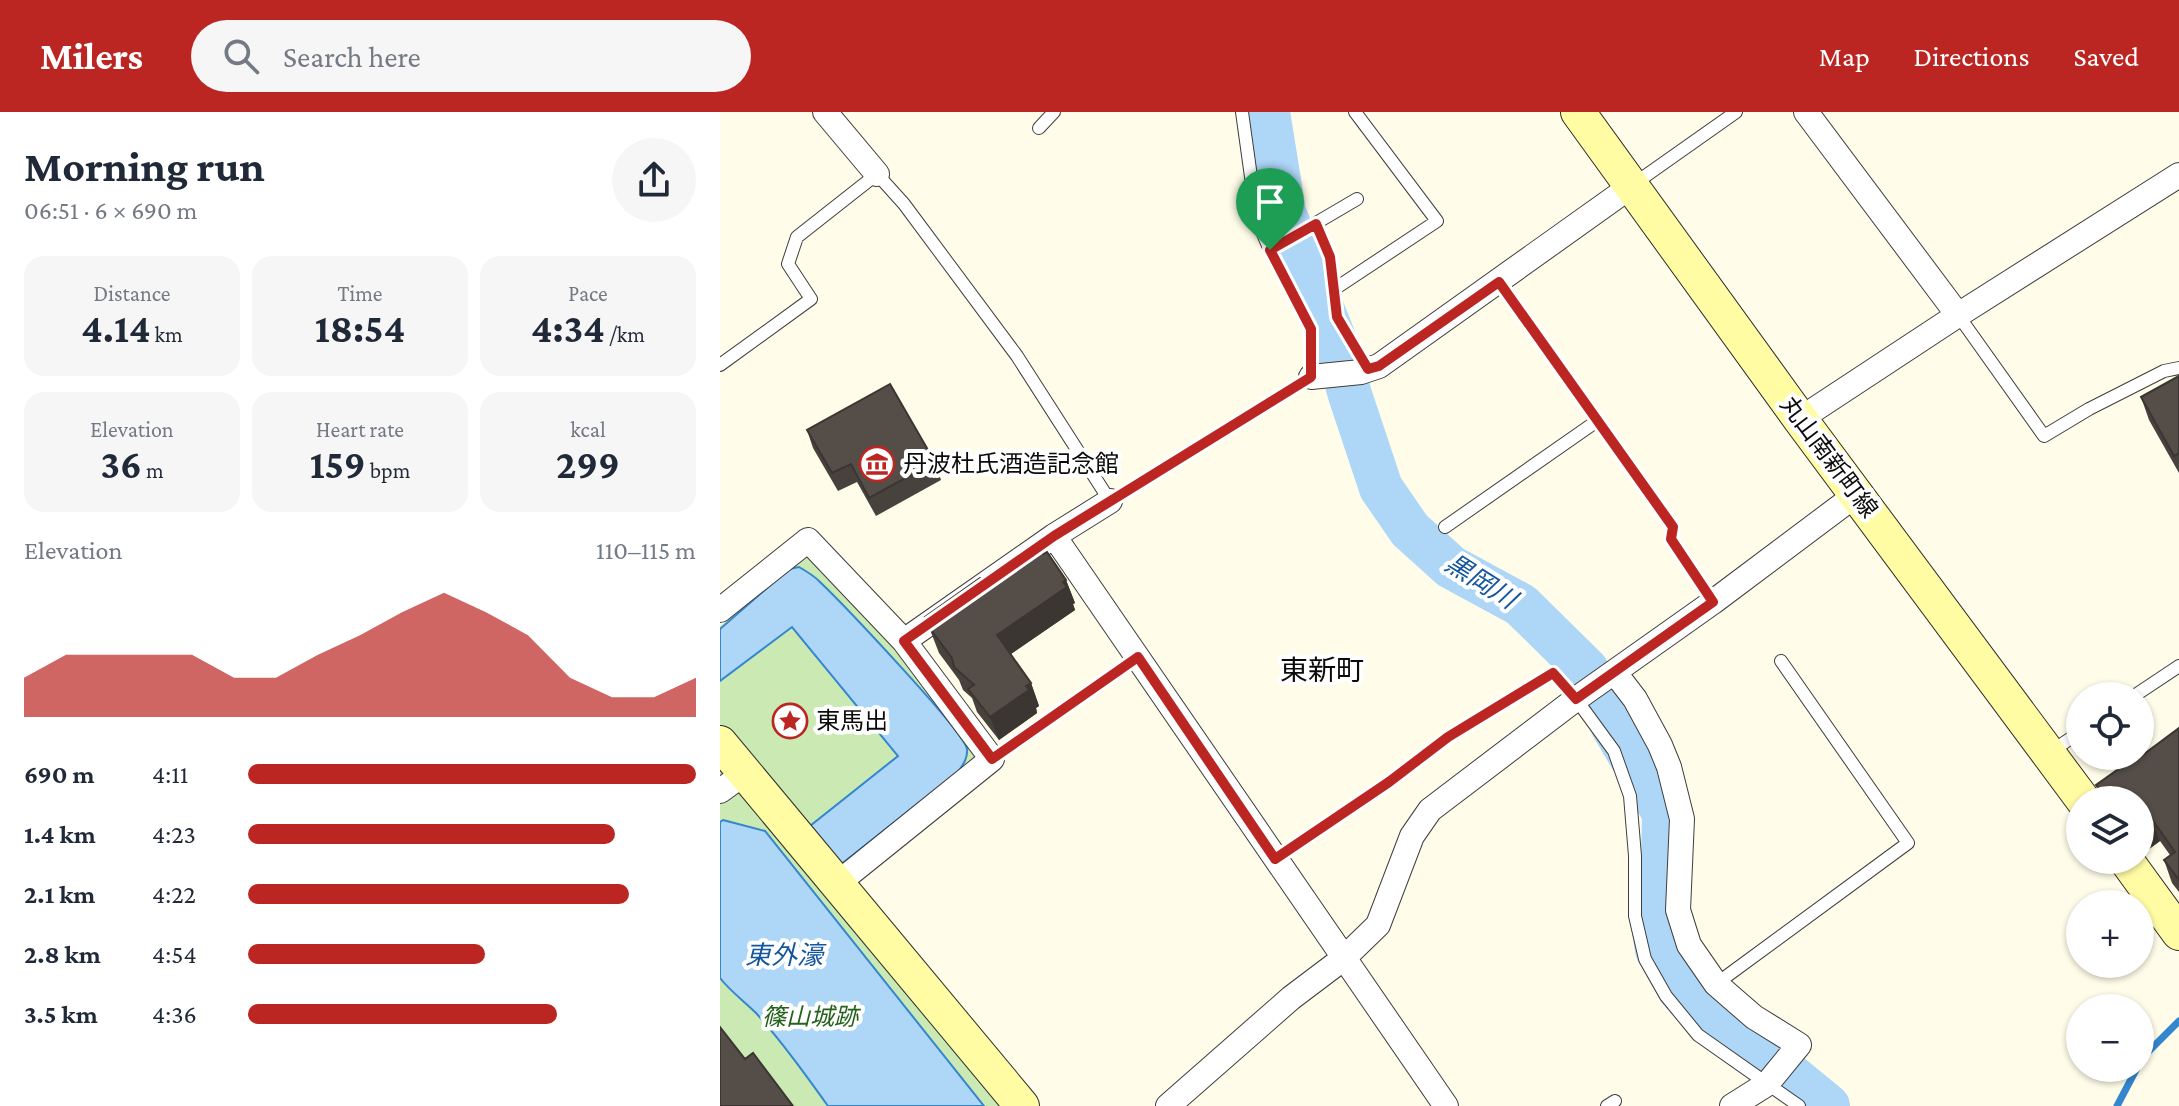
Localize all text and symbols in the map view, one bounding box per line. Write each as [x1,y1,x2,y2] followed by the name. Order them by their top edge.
[191,20,751,92] search box
[219,34,263,78] icon: search
[40,35,143,77] text: Milers
[283,40,421,73] text: Search here
[1819,41,1870,72] text: Map
[1914,41,2029,72] text: Directions
[2073,41,2139,72] text: Saved
[612,138,696,222] button: share
[24,142,265,190] text: Morning run
[1236,168,1304,250] pin
[1248,180,1292,224] icon: arrive
[24,196,198,225] text: 06:51 · 6 × 690 m
[94,281,170,306] text: Distance
[337,281,383,306] text: Time
[568,281,608,306] text: Pace
[81,306,150,351] text: 4.14
[315,306,405,351] text: 18:54
[531,306,605,351] text: 4:34
[150,322,183,347] text: km
[605,322,645,347] text: /km
[1775,391,1884,522] street label: 丸山南新町線
[90,417,174,442] text: Elevation
[316,417,404,442] text: Heart rate
[570,417,606,442] text: kcal
[100,442,142,487] text: 36
[310,442,366,487] text: 159
[556,442,620,487] text: 299
[858,445,896,483] museum icon: 丹波杜氏酒造記念館
[903,450,1119,477] place label: 丹波杜氏酒造記念館
[142,458,164,483] text: m
[366,458,410,483] text: bpm
[24,536,122,565] text: Elevation
[596,536,696,565] text: 110–115 m
[1440,548,1524,616] water label: 黒岡川
[1280,655,1364,686] district label: 東新町
[2066,682,2154,1082] map controls
[2066,682,2154,770] button: locate
[771,702,809,740] place icon: 東馬出
[816,707,888,734] place label: 東馬出
[24,760,94,789] text: 690 m
[152,760,189,789] text: 4:11
[2066,786,2154,874] button: layers
[24,820,96,849] text: 1.4 km
[152,820,196,849] text: 4:23
[24,880,95,909] text: 2.1 km
[152,880,196,909] text: 4:22
[2066,890,2154,978] button: +
[24,940,101,969] text: 2.8 km
[152,940,197,969] text: 4:54
[745,941,827,970] water label: 東外濠
[2066,994,2154,1082] button: −
[24,1000,98,1029] text: 3.5 km
[152,1000,197,1029] text: 4:36
[762,1003,862,1030] park label: 篠山城跡

